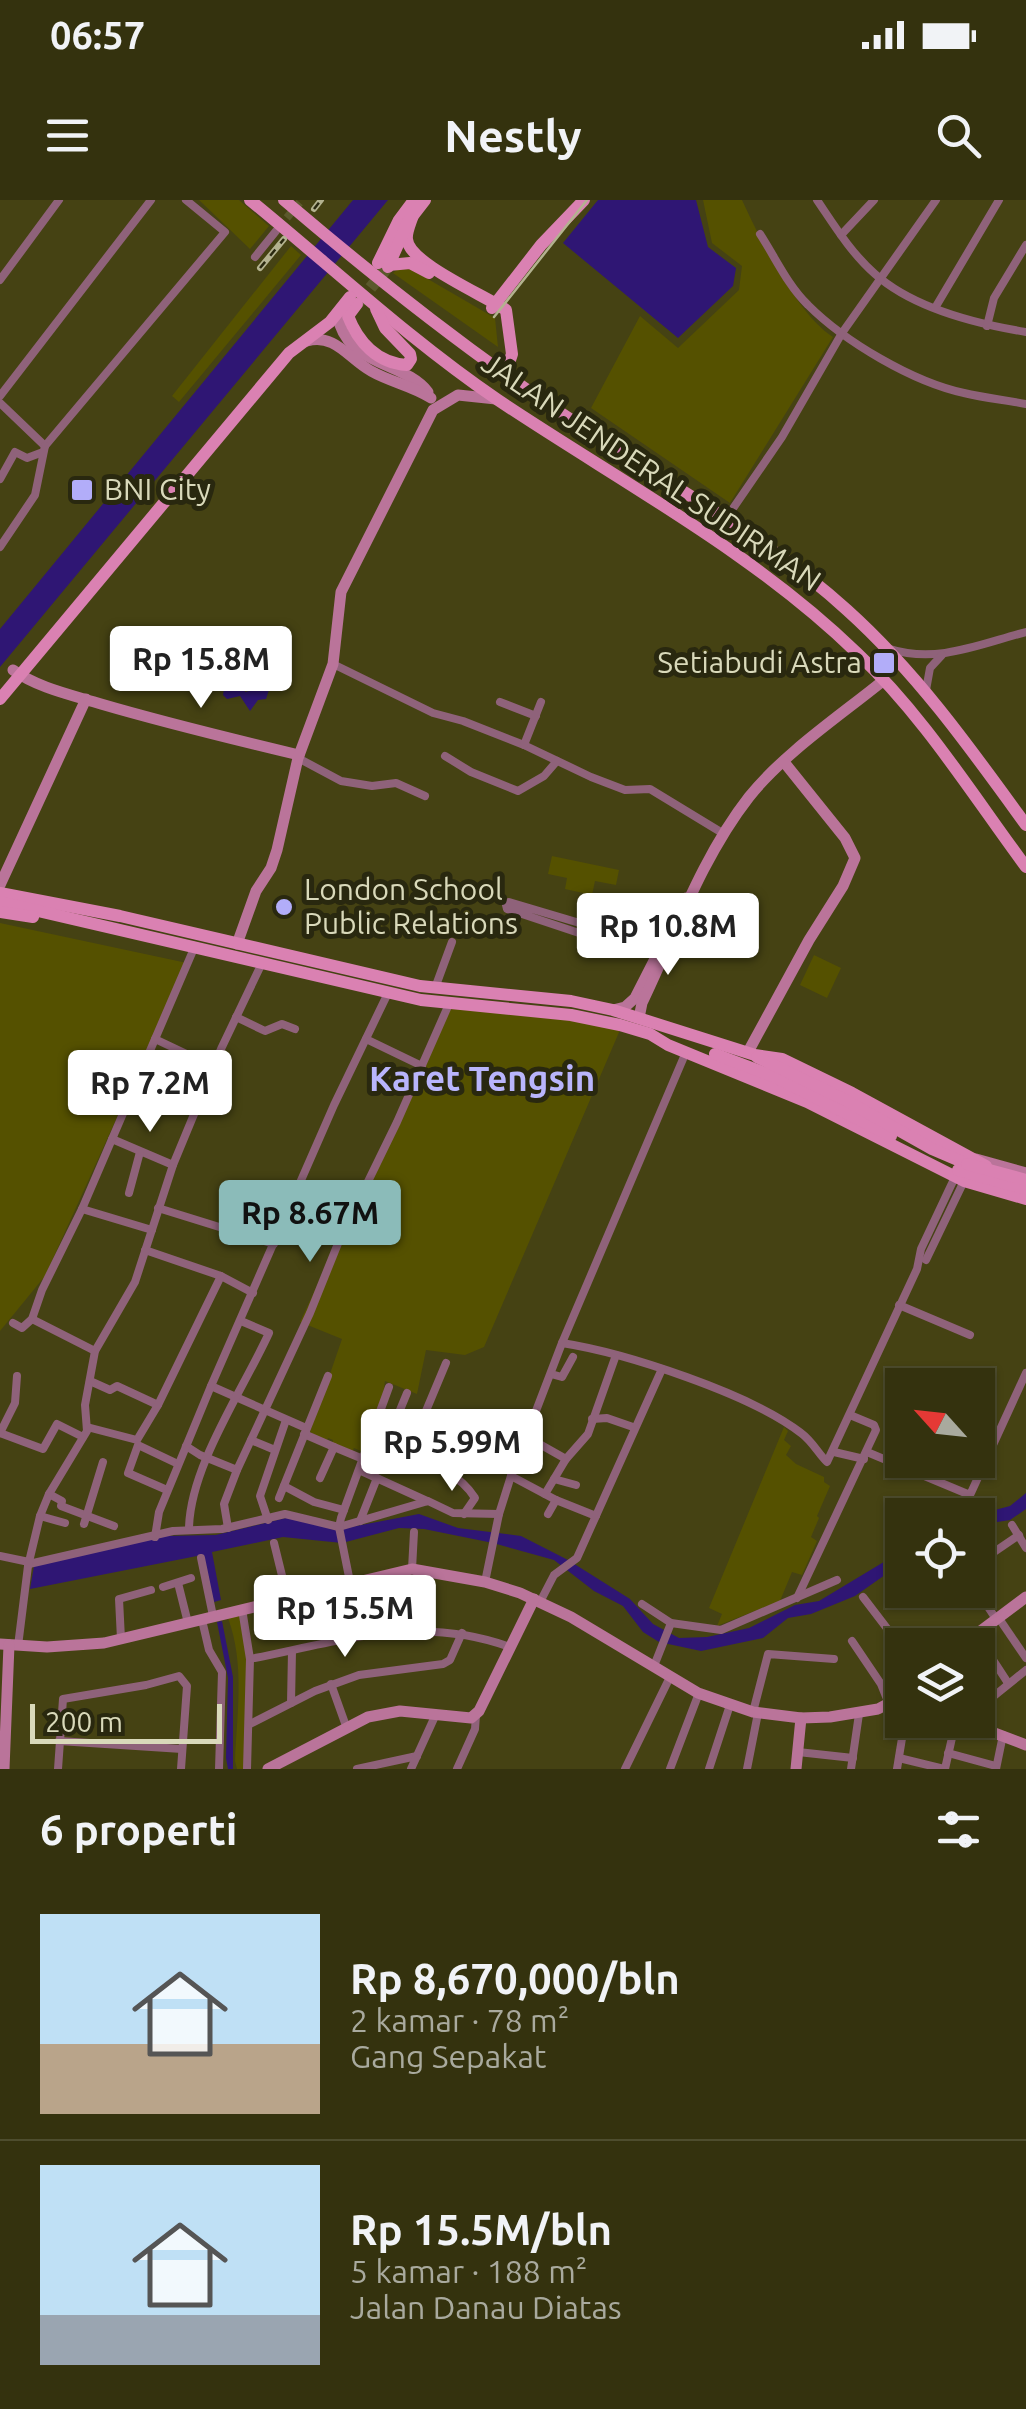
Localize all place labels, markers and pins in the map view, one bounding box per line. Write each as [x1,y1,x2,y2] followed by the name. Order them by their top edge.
[104,472,211,506] place label: BNI City
[69,477,95,503] marker: BNI City
[98,626,304,711] pin: Rp 15.8M
[657,645,862,679] place label: Setiabudi Astra
[871,650,897,676] marker: Setiabudi Astra
[304,872,518,940] place label: London School Public Relations
[565,893,771,978] pin: Rp 10.8M
[273,896,295,918] marker: London School Public Relations
[58,1050,242,1135] pin: Rp 7.2M
[207,1180,413,1265] pin: Rp 8.67M
[349,1409,555,1494] pin: Rp 5.99M
[242,1575,448,1660] pin: Rp 15.5M

